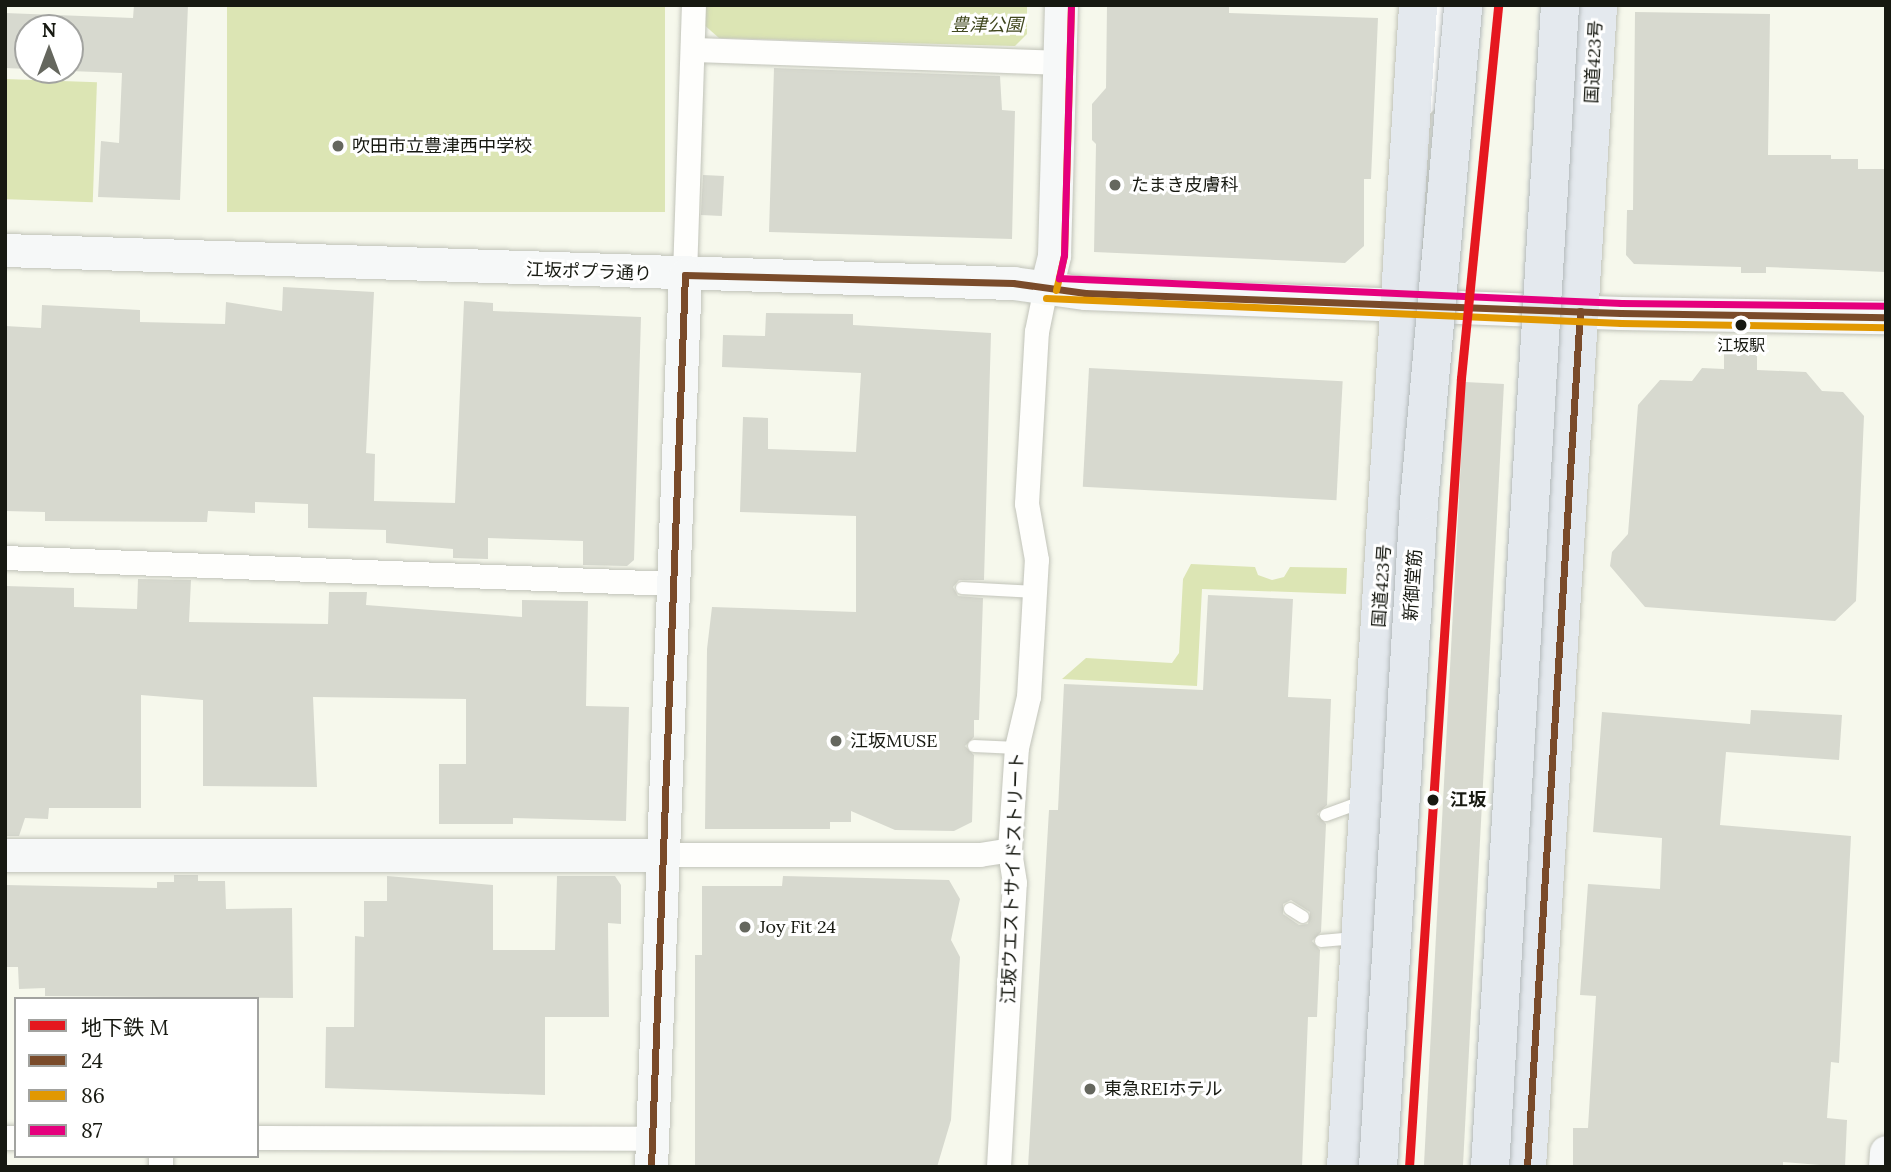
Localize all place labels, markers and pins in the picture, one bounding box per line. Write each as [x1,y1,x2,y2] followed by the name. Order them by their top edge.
[352,135,532,157] place label: 吹田市立豊津西中学校
[330,138,346,154] marker: 吹田市立豊津西中学校
[1131,174,1239,196] place label: たまき皮膚科
[1105,175,1125,195] marker: たまき皮膚科
[1734,318,1748,332] marker: 江坂駅
[1717,335,1765,355] place label: 江坂駅
[850,730,937,752] place label: 江坂MUSE
[828,733,844,749] marker: 江坂MUSE
[1422,789,1444,811] marker: 江坂
[1450,789,1486,811] place label: 江坂
[759,916,836,938] place label: Joy Fit 24
[737,919,753,935] marker: Joy Fit 24
[1104,1078,1223,1100] place label: 東急REIホテル
[1082,1081,1098,1097] marker: 東急REIホテル

